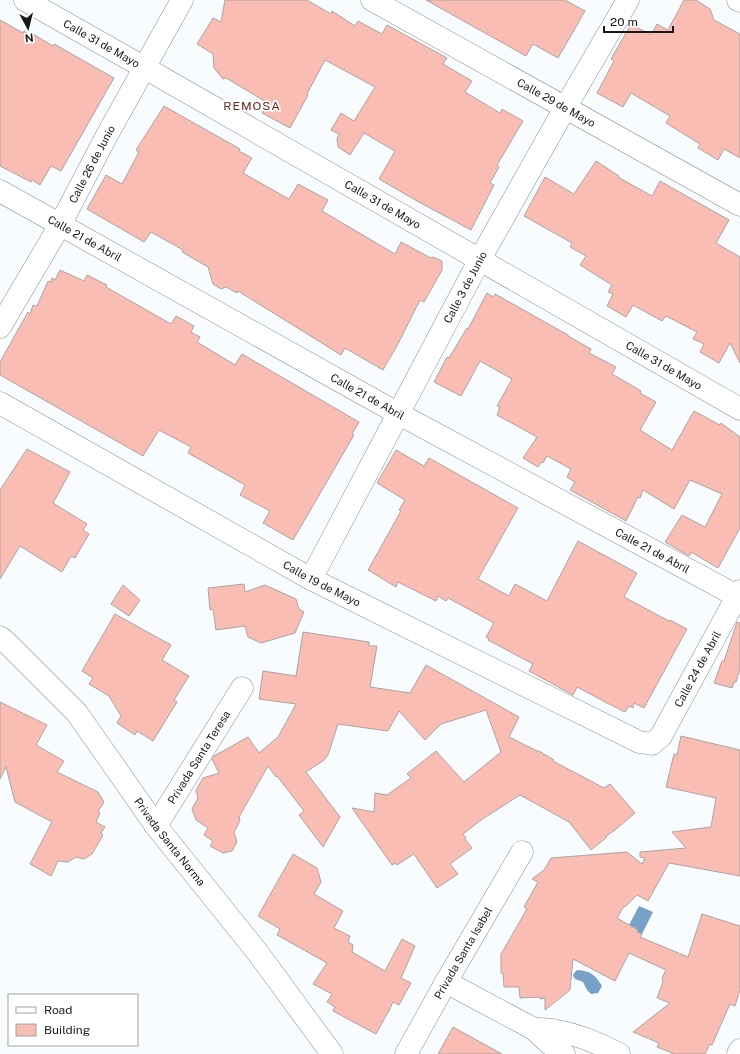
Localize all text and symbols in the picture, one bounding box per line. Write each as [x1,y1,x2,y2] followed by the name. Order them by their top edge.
[8,8,48,48] north arrow
[604,8,673,34] scale bar
[610,15,638,29] text: 20 m
[61,17,142,70] street label: Calle 31 de Mayo
[24,31,34,44] text: N
[515,76,598,129] street label: Calle 29 de Mayo
[223,99,281,113] district label: REMOSA
[67,123,117,205] street label: Calle 26 de Junio
[343,178,423,231] street label: Calle 31 de Mayo
[46,213,124,264] street label: Calle 21 de Abril
[441,249,489,325] street label: Calle 3 de Junio
[624,339,704,392] street label: Calle 31 de Mayo
[329,371,406,422] street label: Calle 21 de Abril
[613,526,692,575] street label: Calle 21 de Abril
[281,558,362,609] street label: Calle 19 de Mayo
[672,629,723,709] street label: Calle 24 de Abril
[165,708,232,806] street label: Privada Santa Teresa
[132,795,208,888] street label: Privada Santa Norma
[432,905,495,1001] street label: Privada Santa Isabel
[8,994,138,1046] legend
[44,1003,72,1017] text: Road
[44,1023,90,1037] text: Building

